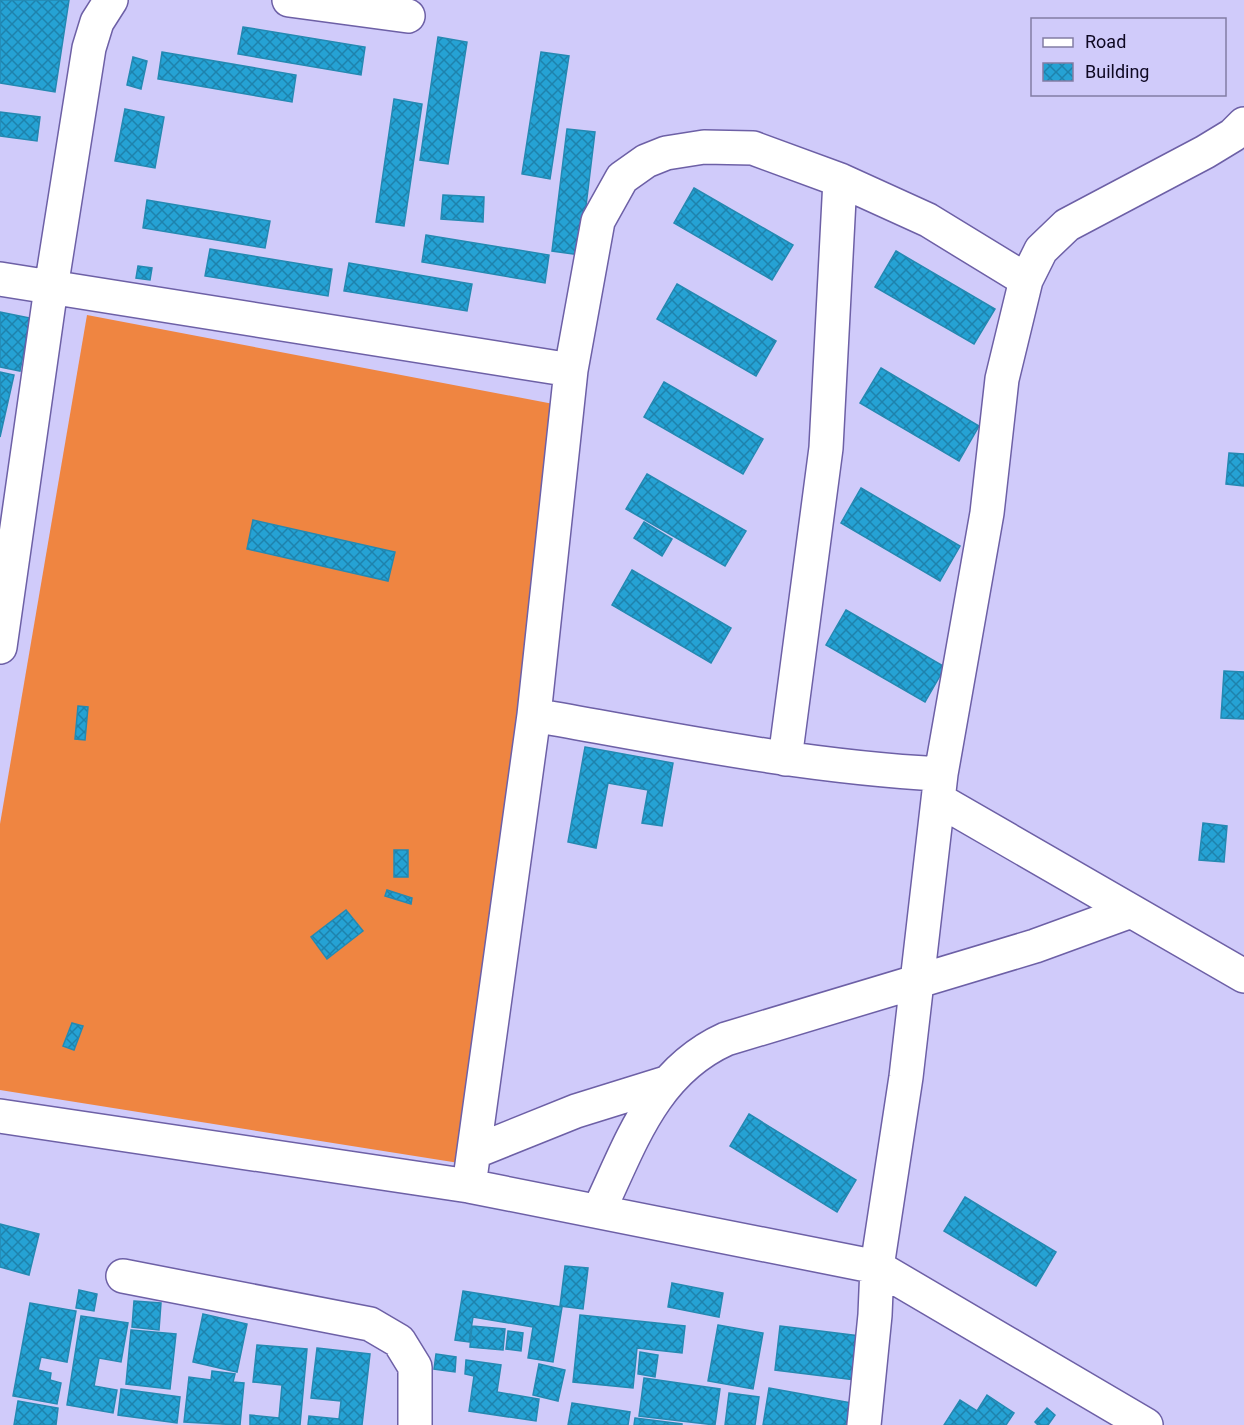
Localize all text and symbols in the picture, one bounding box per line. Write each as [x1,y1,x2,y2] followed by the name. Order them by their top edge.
[1031,18,1226,96] legend
[1085,31,1126,52] text: Road
[1085,61,1149,82] text: Building

